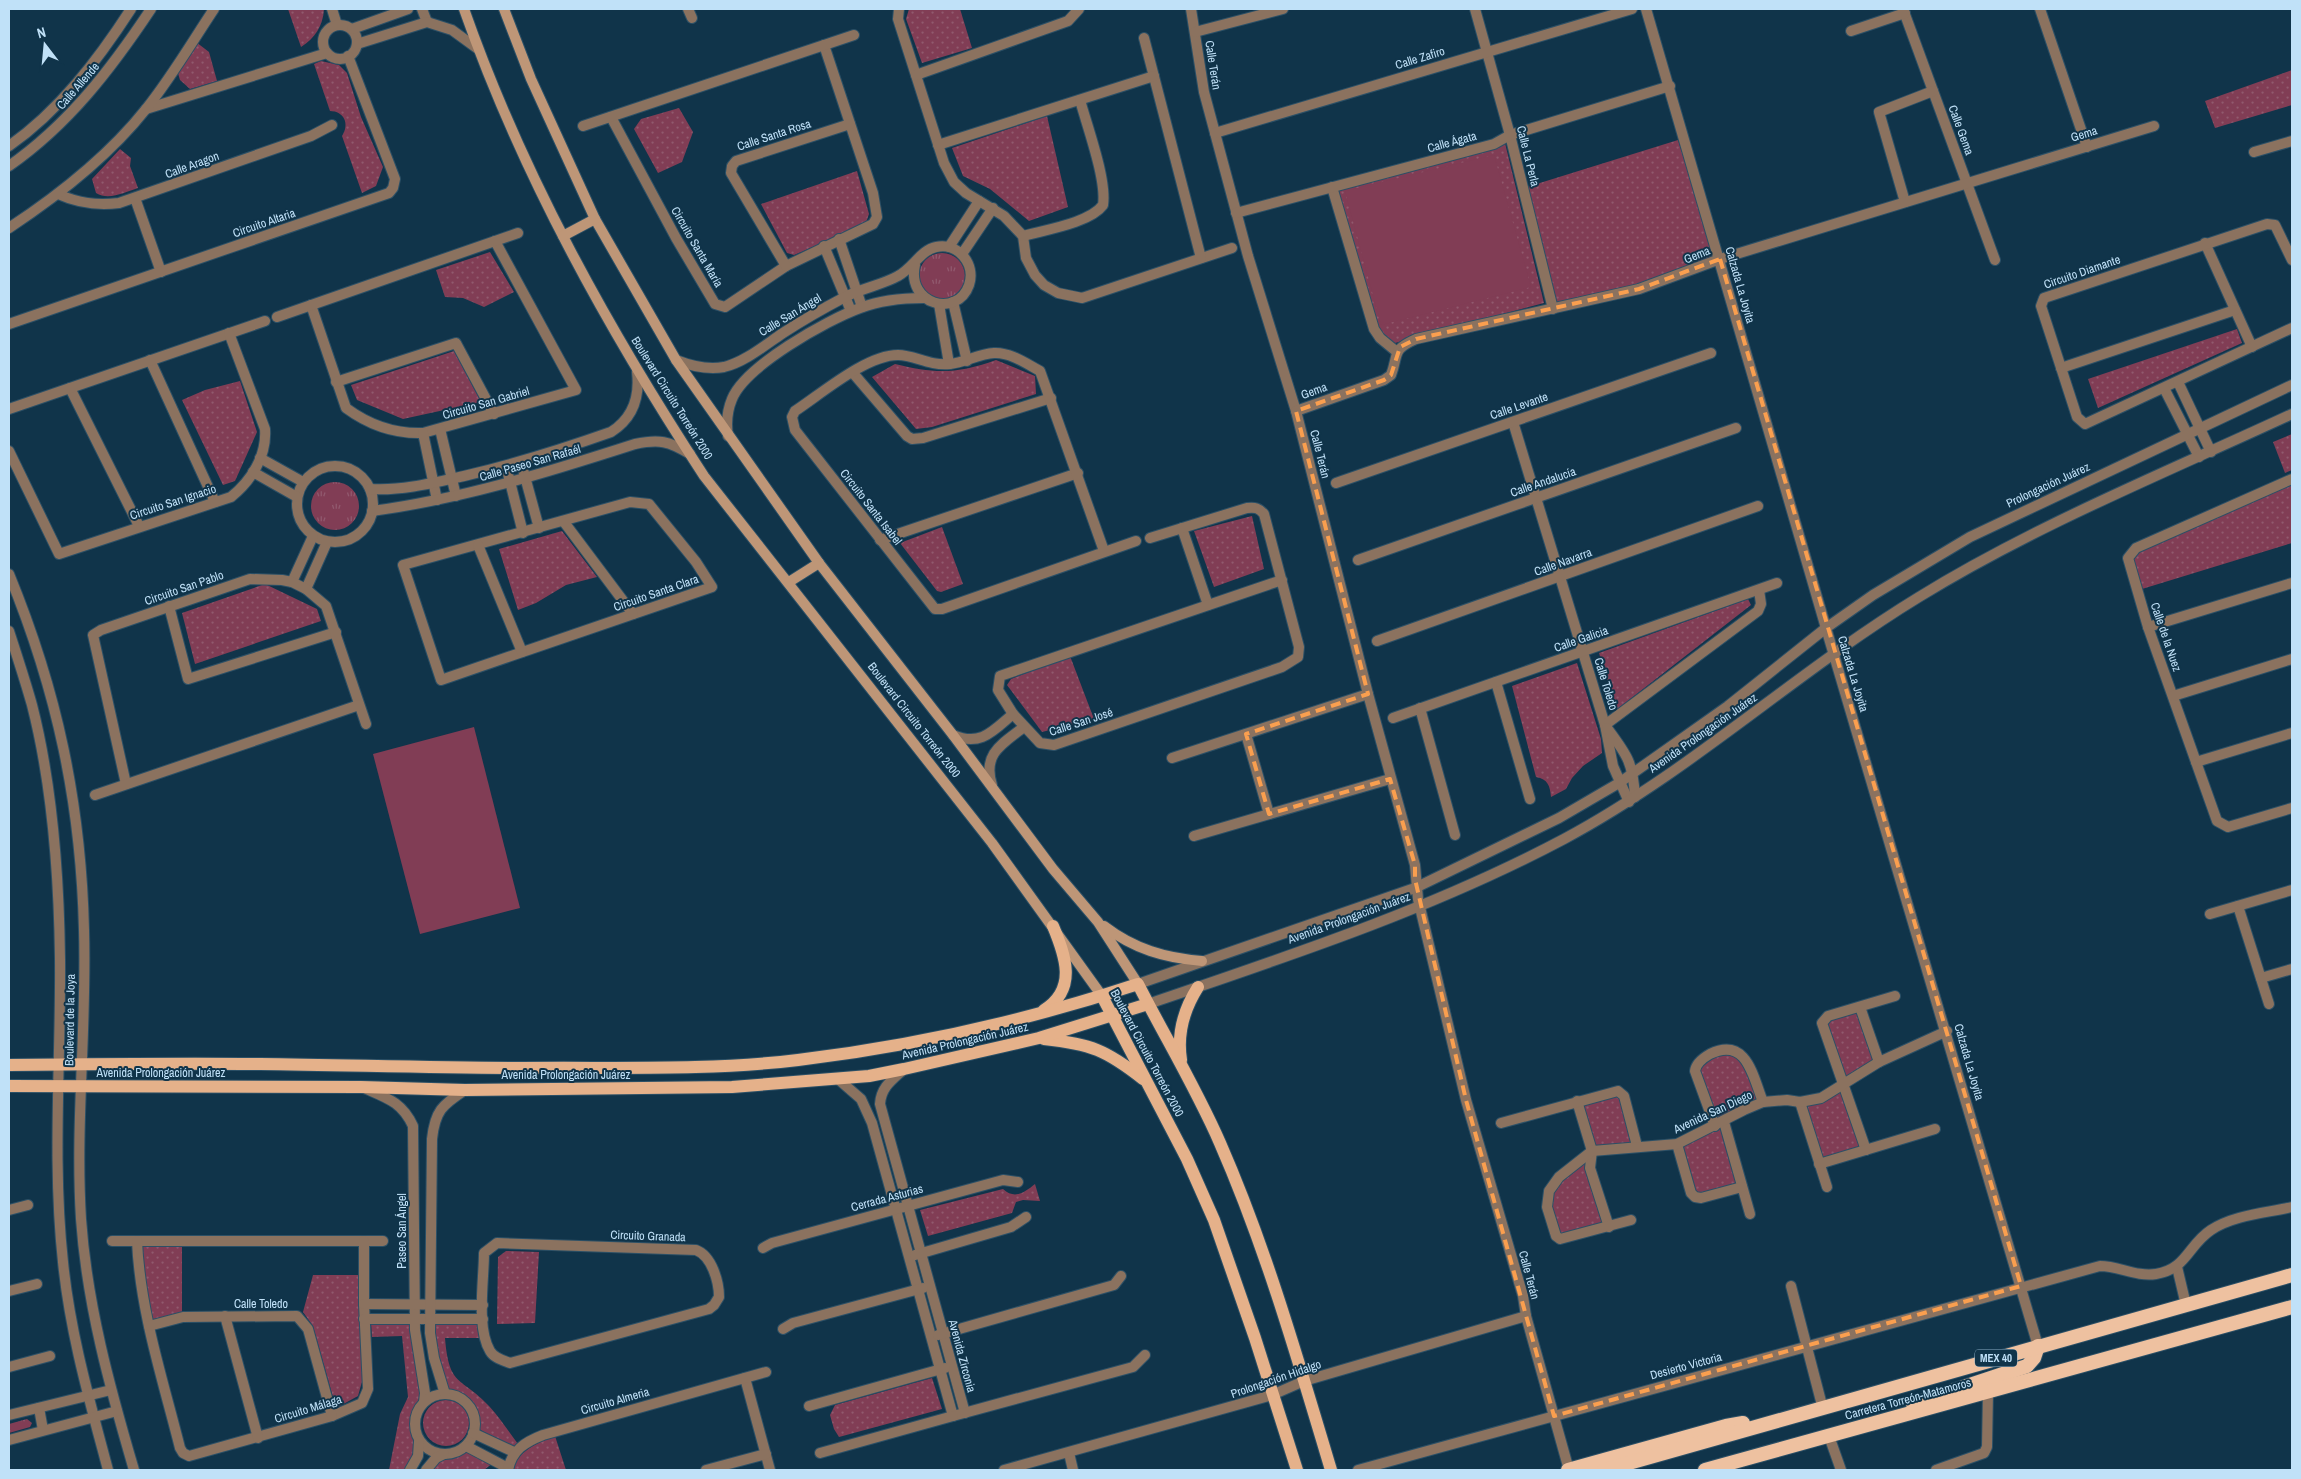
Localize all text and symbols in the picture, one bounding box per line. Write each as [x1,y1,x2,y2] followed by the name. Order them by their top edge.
[20,20,70,70] north arrow
[35,23,48,42] text: N
[1201,39,1225,91] street label: Calle Terán
[1393,43,1447,73] street label: Calle Zafiro
[53,59,103,113] street label: Calle Allende
[1945,103,1978,158] street label: Calle Gema
[735,115,813,154] street label: Calle Santa Rosa
[2069,122,2100,146] street label: Gema
[1513,124,1543,188] street label: Calle La Perla
[1426,128,1479,156] street label: Calle Ágata
[163,148,221,182] street label: Calle Aragon
[667,204,727,291] street label: Circuito Santa María
[231,205,298,241] street label: Circuito Altaria
[1682,242,1713,267] street label: Gema
[1721,245,1759,326] street label: Calzada La Joyita
[2042,251,2122,293] street label: Circuito Diamante
[756,290,824,340] street label: Calle San Ángel
[628,334,716,462] street label: Boulevard Circuito Torreón 2000
[1299,379,1330,403] street label: Gema
[441,383,531,423] street label: Circuito San Gabriel
[1488,389,1550,423] street label: Calle Levante
[1306,428,1334,480] street label: Calle Terán
[478,441,582,485] street label: Calle Paseo San Rafaél
[2004,459,2092,511] street label: Prolongación Juárez
[1508,463,1578,501] street label: Calle Andalucía
[836,466,906,548] street label: Circuito Santa Isabel
[128,481,218,523] street label: Circuito San Ignacio
[1532,544,1594,580] street label: Calle Navarra
[142,567,226,609] street label: Circuito San Pablo
[611,571,701,615] street label: Circuito Santa Clara
[2147,600,2185,674] street label: Calle de la Nuez
[1552,622,1611,656] street label: Calle Galicia
[1834,634,1872,715] street label: Calzada La Joyita
[1590,656,1622,712] street label: Calle Toledo
[864,659,964,781] street label: Boulevard Circuito Torreón 2000
[1645,689,1760,777] street label: Avenida Prolongación Juárez
[1047,704,1115,740] street label: Calle San José
[1285,888,1412,948] street label: Avenida Prolongación Juárez
[61,973,79,1066] street label: Boulevard de la Joya
[1107,987,1187,1119] street label: Boulevard Circuito Torreón 2000
[899,1019,1030,1064] street label: Avenida Prolongación Juárez
[1950,1022,1988,1103] street label: Calzada La Joyita
[96,1065,226,1081] street label: Avenida Prolongación Juárez
[501,1067,631,1083] street label: Avenida Prolongación Juárez
[1670,1087,1755,1138] street label: Avenida San Diego
[849,1181,925,1215] street label: Cerrada Asturias
[394,1193,410,1269] street label: Paseo San Ángel
[610,1227,687,1245] street label: Circuito Granada
[1515,1249,1543,1301] street label: Calle Terán
[234,1296,288,1312] street label: Calle Toledo
[944,1317,980,1395] street label: Avenida Zirconia
[1648,1349,1724,1383] street label: Desierto Victoria
[1975,1350,2017,1366] road number: MEX 40
[1229,1356,1323,1402] street label: Prolongación Hidalgo
[1843,1374,1973,1424] street label: Carretera Torreón-Matamoros
[579,1383,652,1418] street label: Circuito Almeria
[272,1391,344,1427] street label: Circuito Málaga

